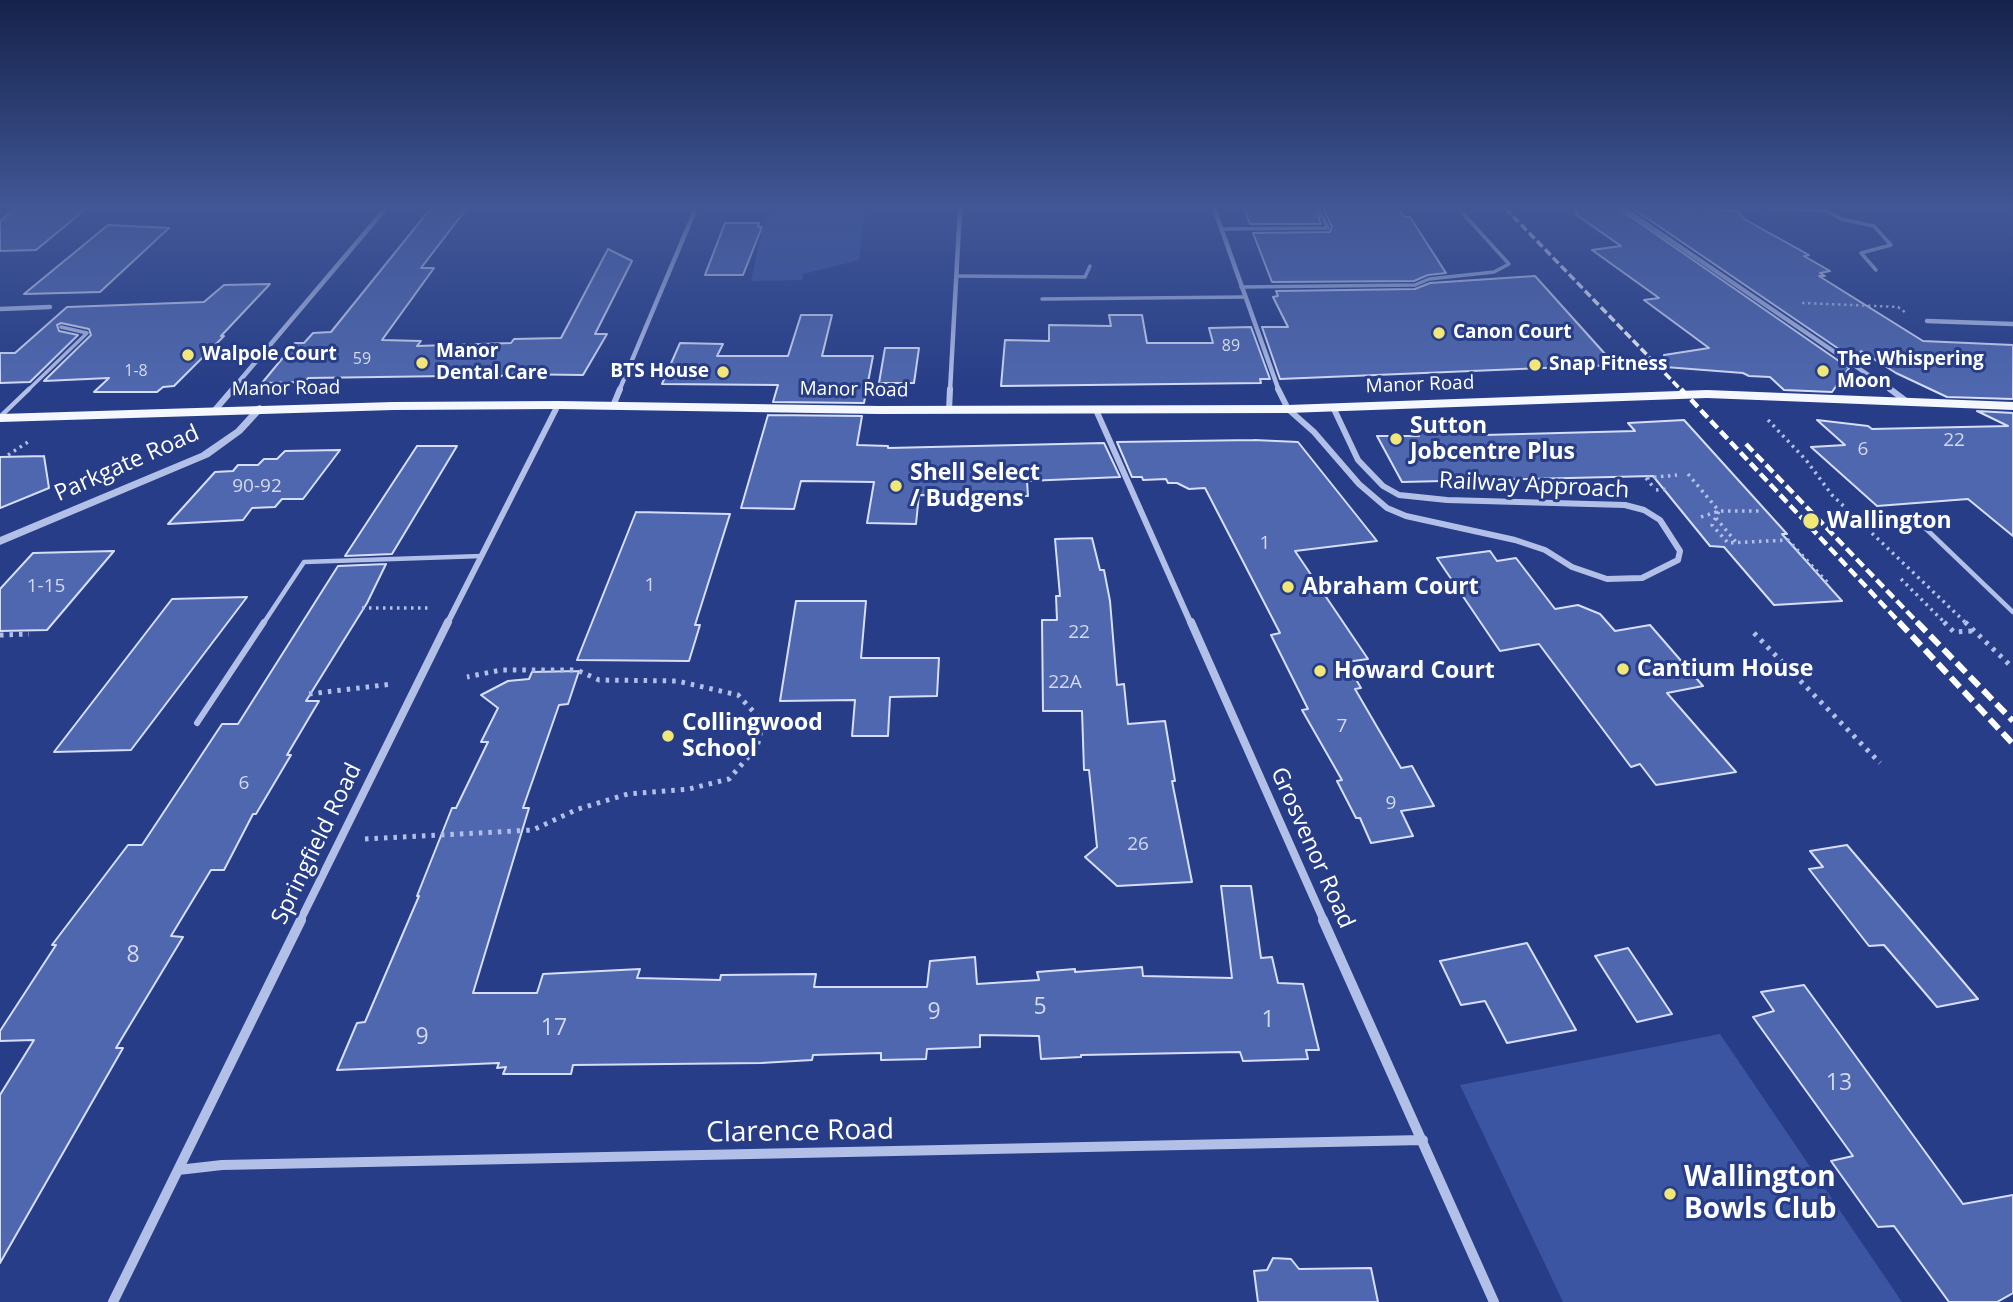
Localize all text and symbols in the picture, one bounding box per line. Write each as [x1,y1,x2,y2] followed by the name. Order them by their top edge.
[1453,322,1571,344] place label: Canon Court
[1431,325,1447,341] marker: Canon Court
[1222,336,1240,356] house number: 89
[436,341,548,385] place label: Manor Dental Care
[202,344,337,366] place label: Walpole Court
[180,347,196,363] marker: Walpole Court
[353,349,371,369] house number: 59
[1837,349,1984,393] place label: The Whispering Moon
[1549,354,1667,376] place label: Snap Fitness
[414,355,430,371] marker: Manor Dental Care
[1527,357,1543,373] marker: Snap Fitness
[124,361,148,381] house number: 1-8
[610,361,709,383] place label: BTS House
[1815,363,1831,379] marker: The Whispering Moon
[715,364,731,380] marker: BTS House
[1365,372,1475,398] street label: Manor Road
[231,377,341,401] street label: Manor Road
[799,378,909,402] street label: Manor Road
[1410,412,1575,466] place label: Sutton Jobcentre Plus
[50,420,204,508] street label: Parkgate Road
[1943,430,1965,452] house number: 22
[1388,431,1404,447] marker: Sutton Jobcentre Plus
[1858,439,1868,461] house number: 6
[910,459,1040,513] place label: Shell Select / Budgens
[1438,467,1630,505] street label: Railway Approach
[232,476,282,498] house number: 90-92
[888,478,904,494] marker: Shell Select / Budgens
[1827,507,1952,535] place label: Wallington
[1801,511,1821,531] marker: Wallington
[1260,533,1270,555] house number: 1
[1302,573,1479,601] place label: Abraham Court
[645,575,655,597] house number: 1
[27,576,65,598] house number: 1-15
[1280,579,1296,595] marker: Abraham Court
[1068,622,1090,644] house number: 22
[1637,655,1813,683] place label: Cantium House
[1334,657,1495,685] place label: Howard Court
[1615,661,1631,677] marker: Cantium House
[1312,663,1328,679] marker: Howard Court
[1048,672,1082,694] house number: 22A
[682,709,823,763] place label: Collingwood School
[1337,716,1347,738] house number: 7
[660,728,676,744] marker: Collingwood School
[266,759,368,929] street label: Springfield Road
[1264,763,1360,933] street label: Grosvenor Road
[239,773,249,795] house number: 6
[1386,793,1396,815] house number: 9
[1127,834,1149,856] house number: 26
[126,941,140,969] house number: 8
[1033,993,1047,1021] house number: 5
[927,998,941,1026] house number: 9
[1261,1006,1275,1034] house number: 1
[541,1014,567,1042] house number: 17
[415,1023,429,1051] house number: 9
[1826,1069,1852,1097] house number: 13
[706,1114,894,1150] street label: Clarence Road
[1684,1161,1836,1227] place label: Wallington Bowls Club
[1662,1186,1678,1202] marker: Wallington Bowls Club

